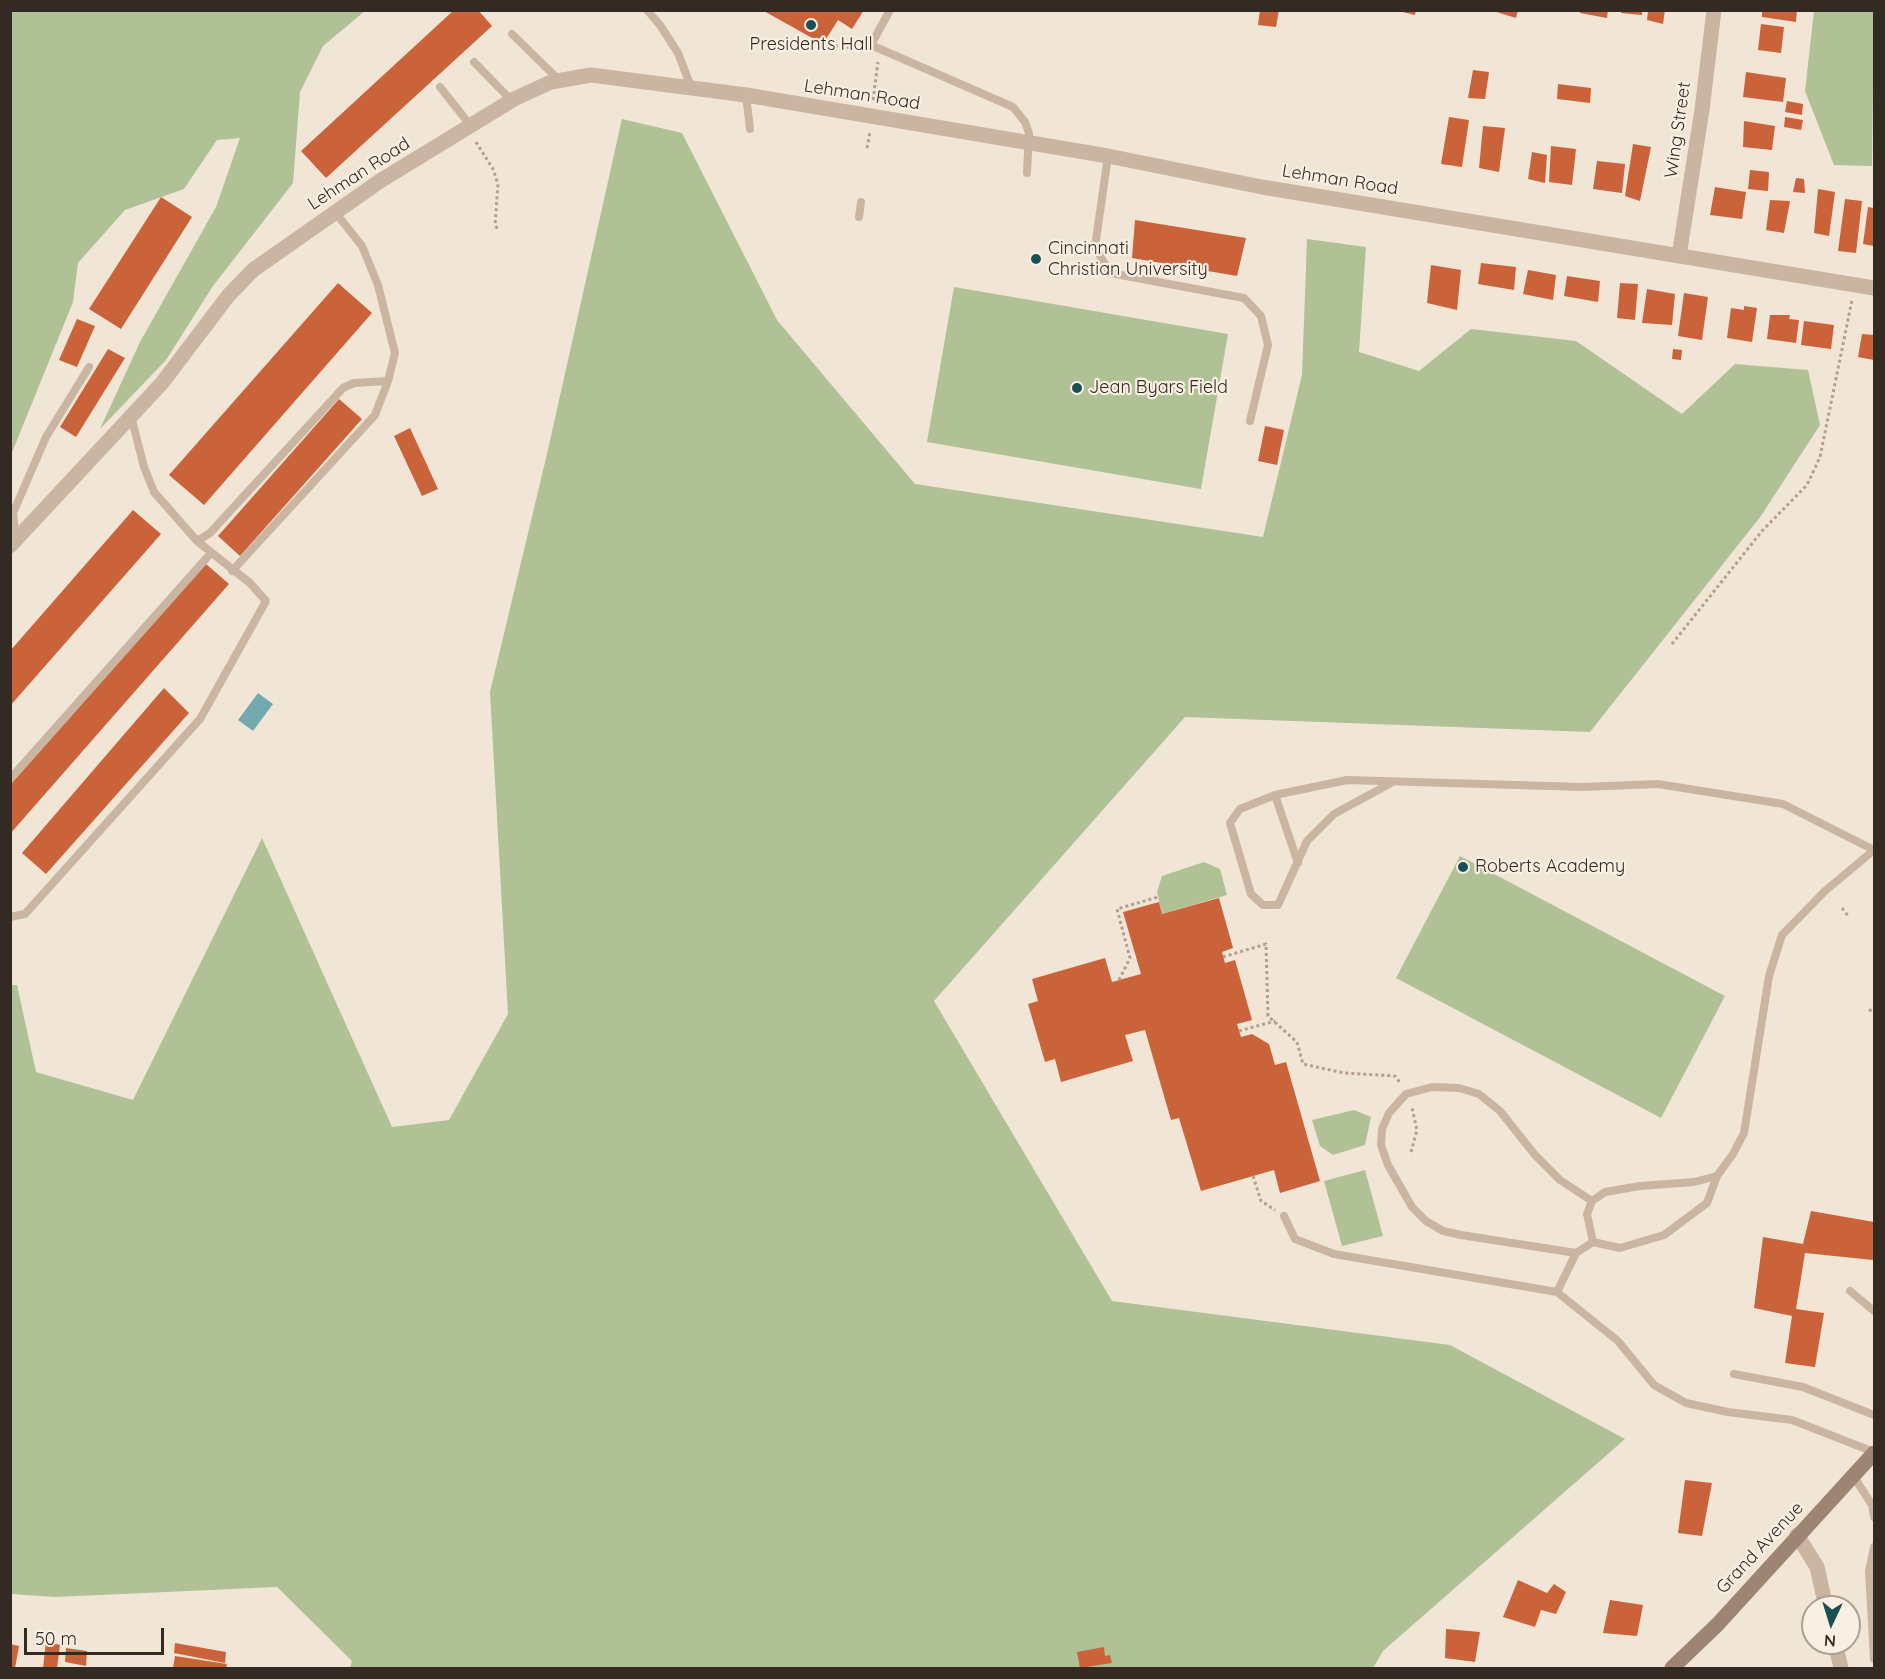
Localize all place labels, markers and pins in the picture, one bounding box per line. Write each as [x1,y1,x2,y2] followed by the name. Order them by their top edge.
[804,18,818,32] marker: Presidents Hall
[749,34,873,56] place label: Presidents Hall
[1048,238,1208,280] place label: Cincinnati Christian University
[1029,252,1043,266] marker: Cincinnati Christian University
[1089,377,1228,399] place label: Jean Byars Field
[1070,381,1084,395] marker: Jean Byars Field
[1475,856,1625,878] place label: Roberts Academy
[1456,860,1470,874] marker: Roberts Academy

